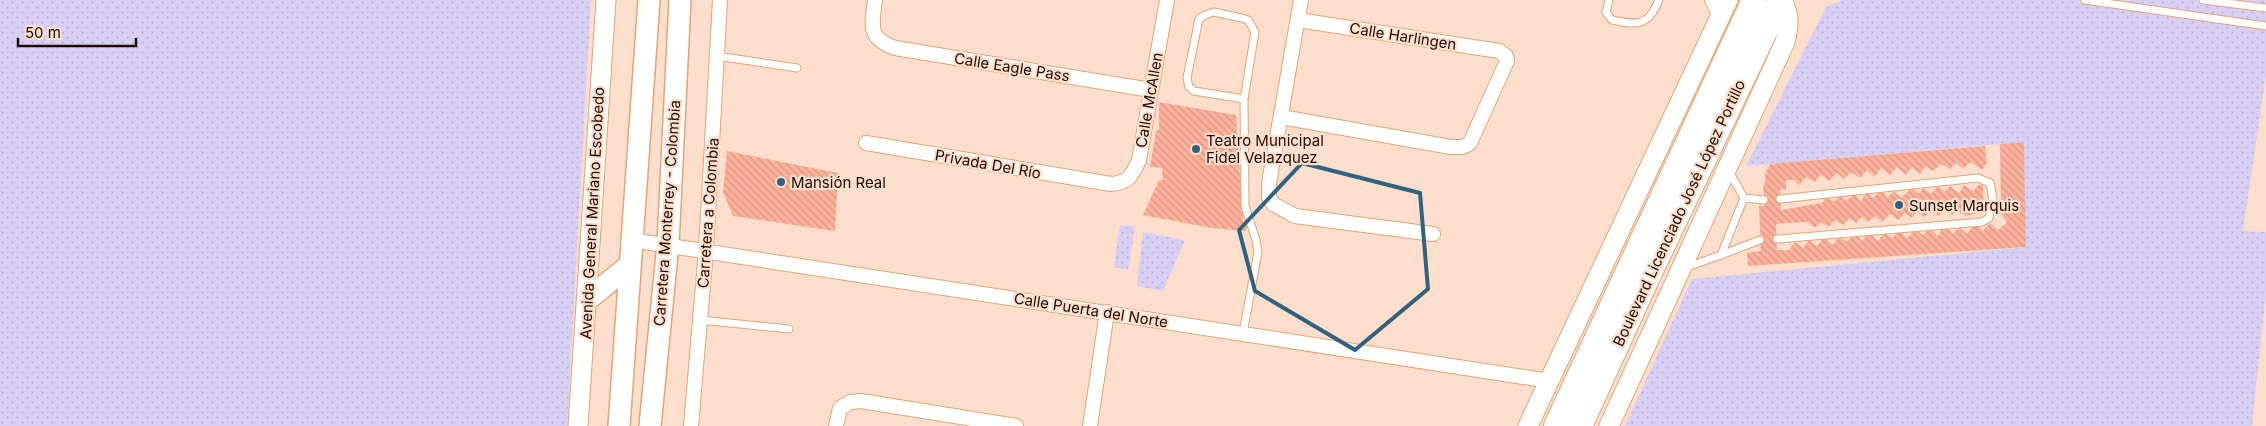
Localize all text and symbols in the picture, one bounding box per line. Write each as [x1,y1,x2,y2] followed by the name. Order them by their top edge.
[18,15,135,47] scale bar
[1348,18,1458,54] street label: Calle Harlingen
[25,23,61,42] text: 50 m
[953,48,1071,86] street label: Calle Eagle Pass
[1131,51,1167,149] street label: Calle McAllen
[1609,77,1749,349] street label: Boulevard Licenciado José López Portillo
[576,86,608,340] street label: Avenida General Mariano Escobedo
[650,99,684,327] street label: Carretera Monterrey - Colombia
[1206,131,1324,167] place label: Teatro Municipal Fidel Velazquez
[693,137,723,289] street label: Carretera a Colombia
[1190,143,1202,155] marker: Teatro Municipal Fidel Velazquez
[933,145,1043,183] street label: Privada Del Río
[791,173,886,192] place label: Mansión Real
[775,176,787,188] marker: Mansión Real
[1909,196,2019,215] place label: Sunset Marquis
[1893,199,1905,211] marker: Sunset Marquis
[1013,288,1169,332] street label: Calle Puerta del Norte

